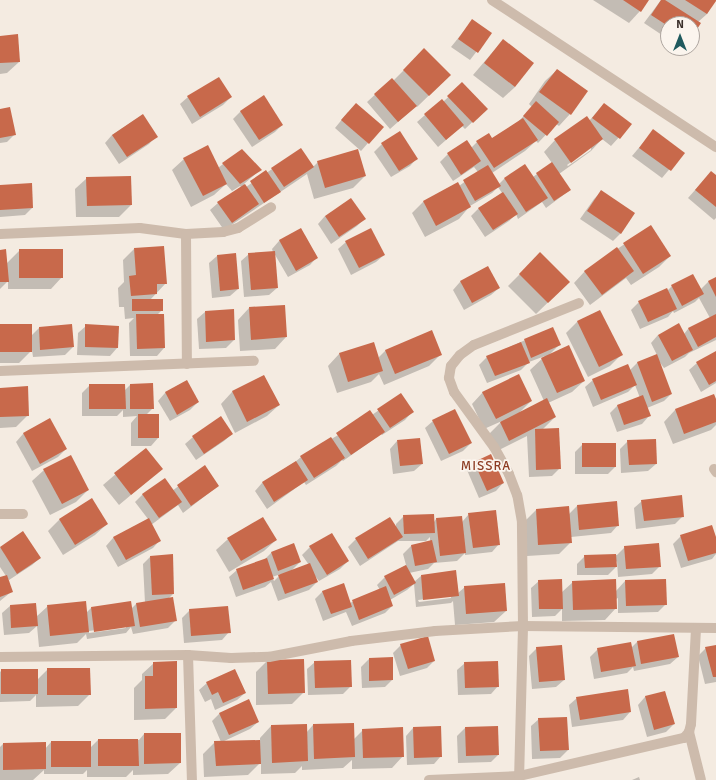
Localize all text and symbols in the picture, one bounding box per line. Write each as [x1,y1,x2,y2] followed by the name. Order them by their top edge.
[660,16,700,56] north arrow
[676,18,684,31] text: N
[461,458,511,474] district label: MISSRA

